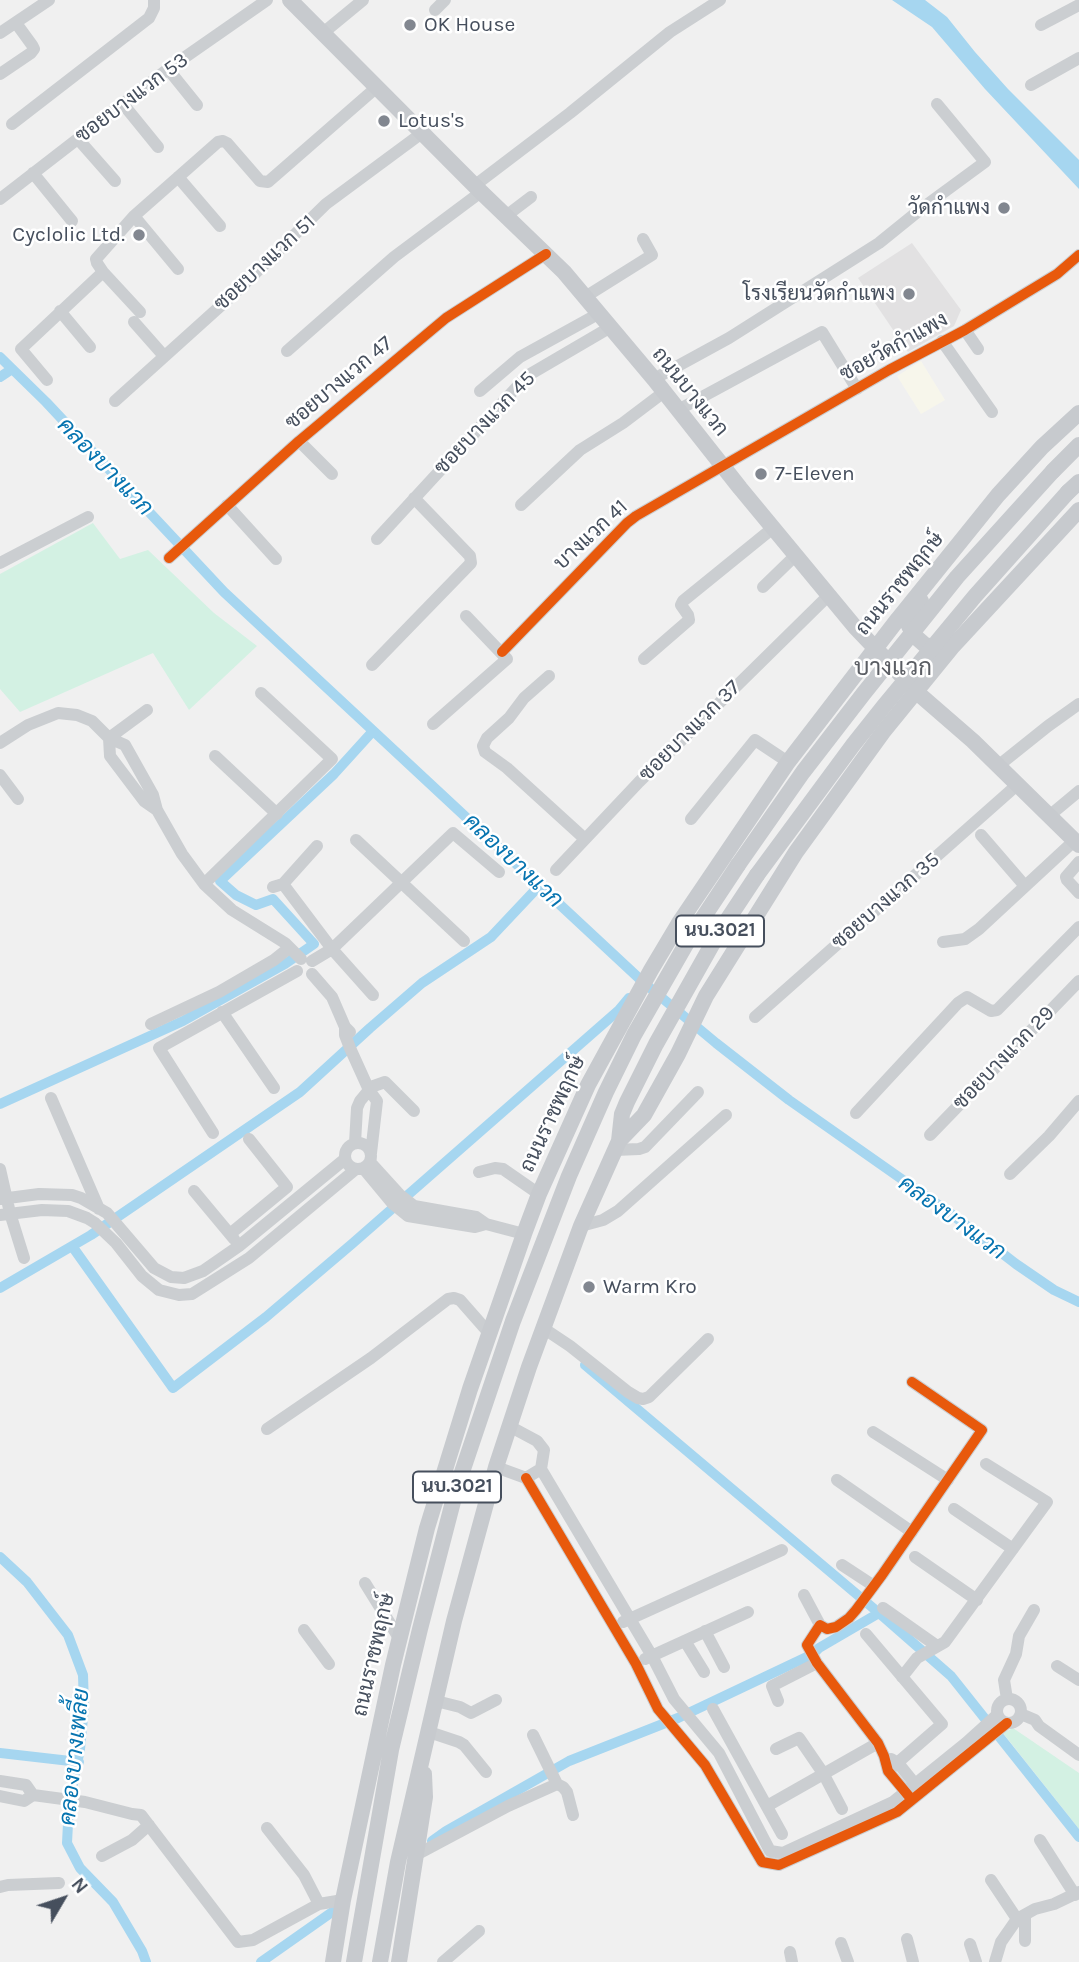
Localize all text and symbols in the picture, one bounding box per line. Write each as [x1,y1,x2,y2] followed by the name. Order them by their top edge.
[424,12,515,38] place label: OK House
[402,17,418,33] marker: OK House
[71,47,193,149] street label: ซอยบางแวก 53
[398,108,465,134] place label: Lotus's
[376,113,392,129] marker: Lotus's
[908,195,990,221] place label: วัดกำแพง
[996,200,1012,216] marker: วัดกำแพง
[209,210,321,316] street label: ซอยบางแวก 51
[12,222,125,248] place label: Cyclolic Ltd.
[131,227,147,243] marker: Cyclolic Ltd.
[743,281,895,307] place label: โรงเรียนวัดกำแพง
[901,286,917,302] marker: โรงเรียนวัดกำแพง
[836,307,952,387] street label: ซอยวัดกำแพง
[280,331,398,435] street label: ซอยบางแวก 47
[646,342,734,442] street label: ถนนบางแวก
[429,366,541,480] street label: ซอยบางแวก 45
[51,412,159,522] water label: คลองบางแวก
[775,461,855,487] place label: 7-Eleven
[753,466,769,482] marker: 7-Eleven
[549,494,633,576] street label: บางแวก 41
[851,527,949,641] street label: ถนนราชพฤกษ์
[854,654,932,682] district label: บางแวก
[634,675,746,787] street label: ซอยบางแวก 37
[458,808,568,914] water label: คลองบางแวก
[827,847,945,955] street label: ซอยบางแวก 35
[676,916,764,946] road number: นบ.3021
[948,1001,1060,1115] street label: ซอยบางแวก 29
[515,1052,591,1176] street label: ถนนราชพฤกษ์
[893,1170,1011,1266] water label: คลองบางแวก
[603,1274,697,1300] place label: Warm Kro
[581,1279,597,1295] marker: Warm Kro
[413,1471,501,1502] road number: นบ.3021
[348,1591,400,1719] street label: ถนนราชพฤกษ์
[54,1687,96,1827] water label: คลองบางเพลี้ย
[28,1864,98,1934] north arrow
[66,1874,92,1898] text: N

